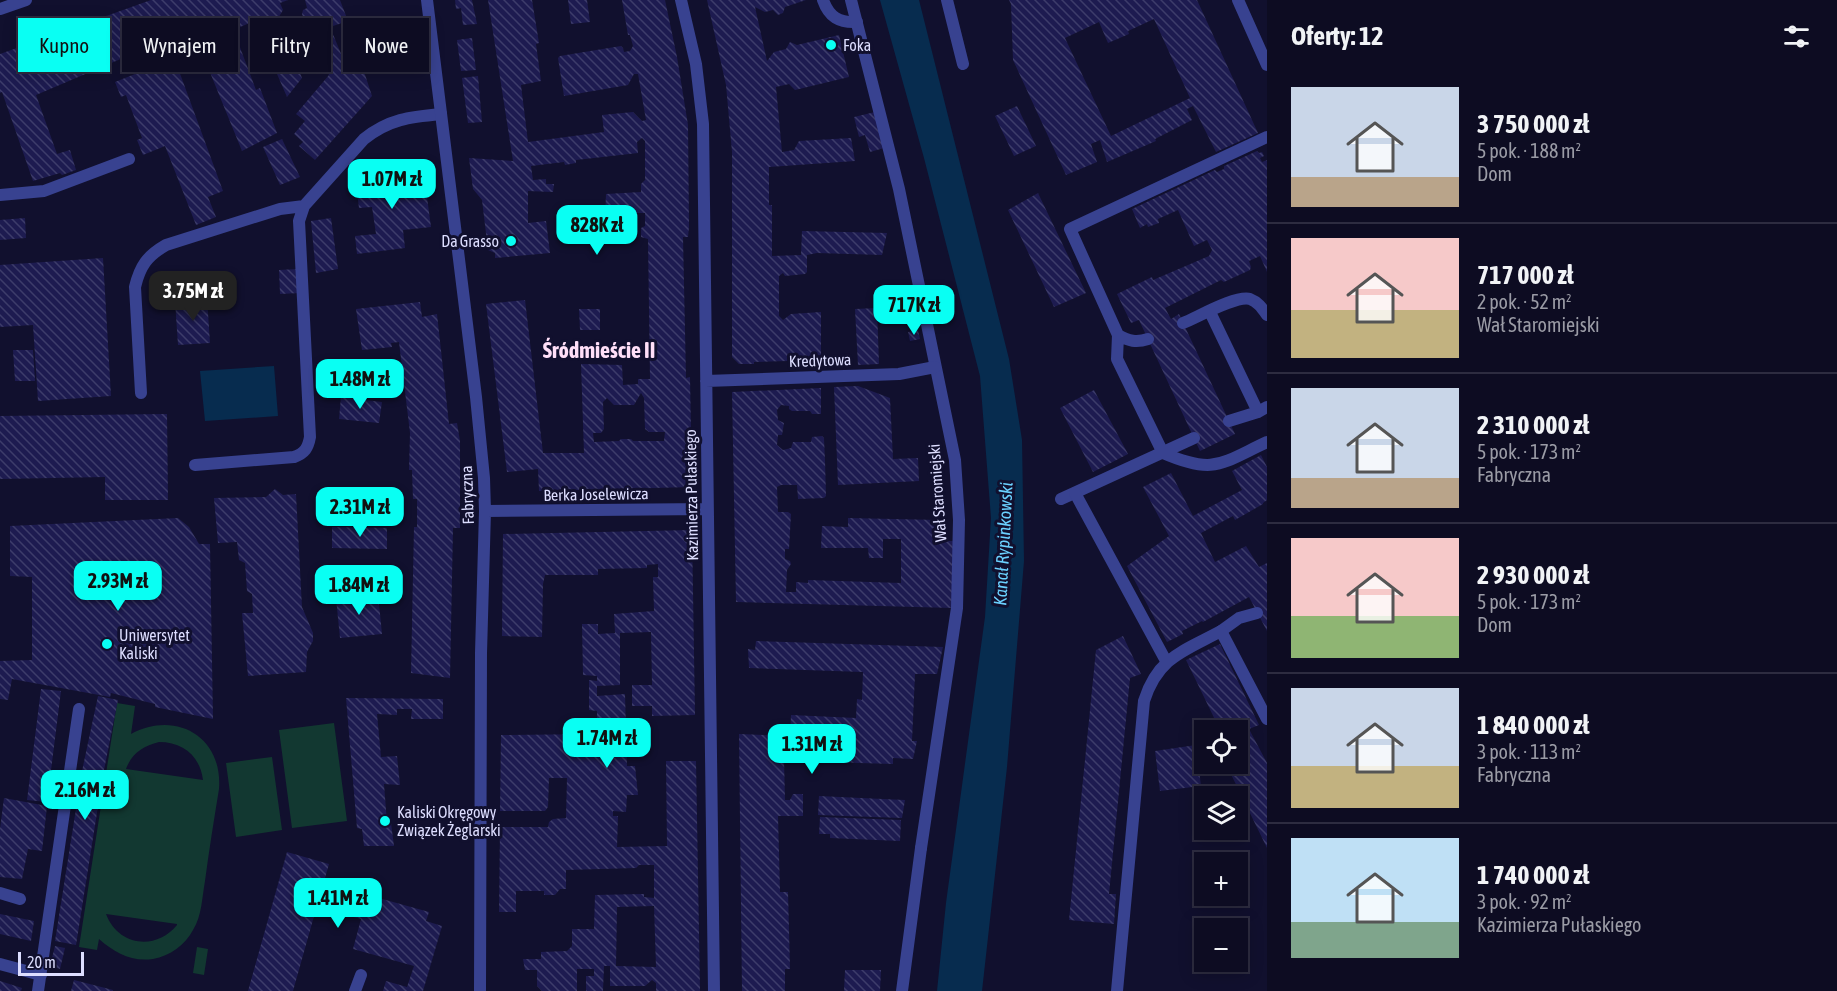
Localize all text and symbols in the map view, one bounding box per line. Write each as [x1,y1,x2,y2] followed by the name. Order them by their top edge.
[18,18,110,72] chip: Kupno
[122,18,238,72] chip: Wynajem
[250,18,331,72] chip: Filtry
[343,18,429,72] chip: Nowe
[1780,20,1813,53] icon: filters
[1291,21,1383,51] text: Oferty: 12
[843,36,871,54] place label: Foka
[824,38,838,52] marker: Foka
[1477,109,1589,139] text: 3 750 000 zł
[1339,111,1411,183] icon: home
[1477,139,1581,162] text: 5 pok. · 188 m²
[330,159,454,210] pin: 1.07M zł
[1477,162,1512,185] text: Dom
[362,167,422,190] text: 1.07M zł
[542,205,652,256] pin: 828K zł
[570,213,624,236] text: 828K zł
[441,232,499,250] place label: Da Grasso
[504,234,518,248] marker: Da Grasso
[1477,260,1574,290] text: 717 000 zł
[1339,262,1411,334] icon: home
[131,271,255,322] pin: 3.75M zł
[163,279,223,302] text: 3.75M zł
[859,285,969,336] pin: 717K zł
[1477,290,1572,313] text: 2 pok. · 52 m²
[887,293,941,316] text: 717K zł
[1477,313,1600,336] text: Wał Staromiejski
[543,337,655,363] district label: Śródmieście II
[788,350,852,371] street label: Kredytowa
[298,359,422,410] pin: 1.48M zł
[330,367,390,390] text: 1.48M zł
[1477,410,1589,440] text: 2 310 000 zł
[1339,412,1411,484] icon: home
[681,429,702,561] street label: Kazimierza Pułaskiego
[1477,440,1581,463] text: 5 pok. · 173 m²
[925,443,950,543] street label: Wał Staromiejski
[1477,463,1551,486] text: Fabryczna
[457,465,478,525] street label: Fabryczna
[989,482,1017,606] water label: Kanał Rypinkowski
[543,484,649,504] street label: Berka Joselewicza
[298,487,422,538] pin: 2.31M zł
[330,495,390,518] text: 2.31M zł
[1477,560,1589,590] text: 2 930 000 zł
[56,561,180,612] pin: 2.93M zł
[1339,562,1411,634] icon: home
[297,565,421,616] pin: 1.84M zł
[88,569,148,592] text: 2.93M zł
[329,573,389,596] text: 1.84M zł
[1477,590,1581,613] text: 5 pok. · 173 m²
[1477,613,1512,636] text: Dom
[119,626,190,662] place label: Uniwersytet Kaliski
[100,637,114,651] marker: Uniwersytet Kaliski
[1477,710,1589,740] text: 1 840 000 zł
[1339,712,1411,784] icon: home
[545,718,669,769] pin: 1.74M zł
[1194,720,1248,972] map controls
[1194,720,1248,774] button: locate
[750,724,874,775] pin: 1.31M zł
[577,726,637,749] text: 1.74M zł
[782,732,842,755] text: 1.31M zł
[1477,740,1581,763] text: 3 pok. · 113 m²
[1477,763,1551,786] text: Fabryczna
[23,770,147,821] pin: 2.16M zł
[55,778,115,801] text: 2.16M zł
[1194,786,1248,840] button: layers
[397,803,501,840] place label: Kaliski Okręgowy Związek Żeglarski
[378,814,392,828] marker: Kaliski Okręgowy Związek Żeglarski
[1194,852,1248,906] button: +
[1477,860,1589,890] text: 1 740 000 zł
[1339,862,1411,934] icon: home
[276,878,400,929] pin: 1.41M zł
[308,886,368,909] text: 1.41M zł
[1477,890,1572,913] text: 3 pok. · 92 m²
[1477,913,1641,936] text: Kazimierza Pułaskiego
[1194,918,1248,972] button: −
[18,949,84,976] scale bar
[27,953,56,971] text: 20 m

